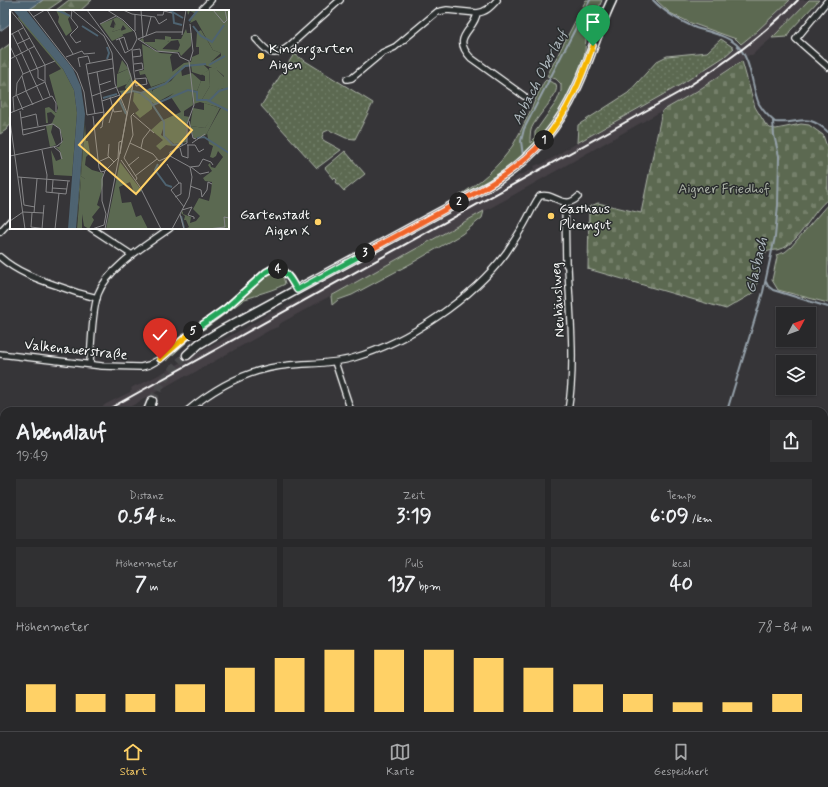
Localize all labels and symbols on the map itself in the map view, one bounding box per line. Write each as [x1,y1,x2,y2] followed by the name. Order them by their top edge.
[576,5,610,46] pin
[10,10,229,229] inset map
[507,26,573,128] water label: Aubach Oberlauf
[269,40,354,74] place label: Kindergarten Aigen
[256,51,266,61] marker: Kindergarten Aigen
[534,130,554,150] pin: 1
[678,180,770,198] park label: Aigner Friedhof
[449,192,469,212] pin: 2
[559,200,612,236] place label: Gasthaus Pliemgut
[240,206,310,240] place label: Gartenstadt Aigen X
[546,211,556,221] marker: Gasthaus Pliemgut
[313,217,323,227] marker: Gartenstadt Aigen X
[741,235,773,295] water label: Glasbach
[355,243,375,263] pin: 3
[268,259,288,279] pin: 4
[547,262,569,338] street label: Neuhäuslweg
[776,307,816,347] north arrow
[143,318,177,359] pin
[183,321,203,341] pin: 5
[23,336,128,364] street label: Valkenauerstraße

